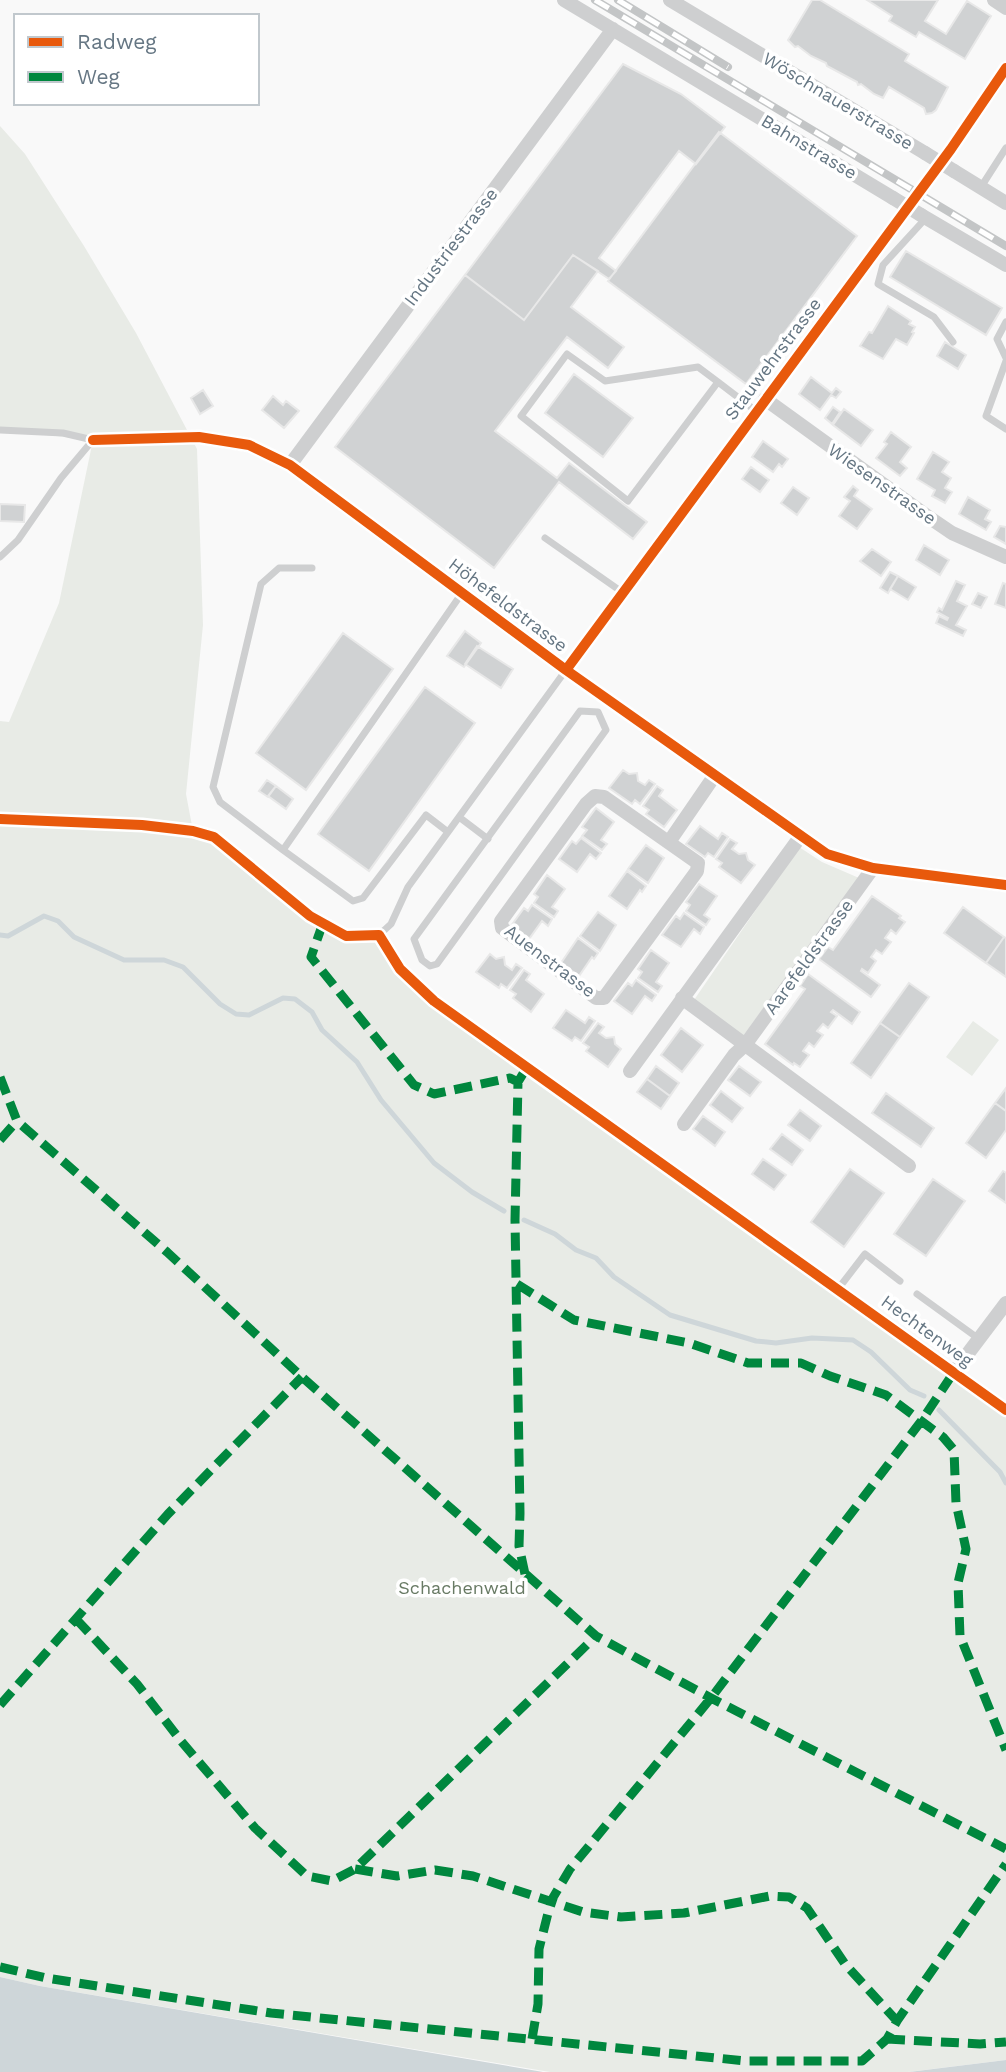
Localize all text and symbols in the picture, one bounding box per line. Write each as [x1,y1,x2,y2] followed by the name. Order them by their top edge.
[14,14,259,105] legend
[77,29,157,54] text: Radweg
[759,47,917,154] street label: Wöschnauerstrasse
[77,64,121,89] text: Weg
[758,110,861,183] street label: Bahnstrasse
[399,184,502,310] street label: Industriestrasse
[720,294,825,424] street label: Stauwehrstrasse
[824,439,940,529] street label: Wiesenstrasse
[445,553,572,656] street label: Höhefeldstrasse
[760,895,857,1018] street label: Aarefeldstrasse
[501,920,600,1001] street label: Auenstrasse
[877,1290,978,1371] street label: Hechtenweg
[398,1577,526,1598] park label: Schachenwald

